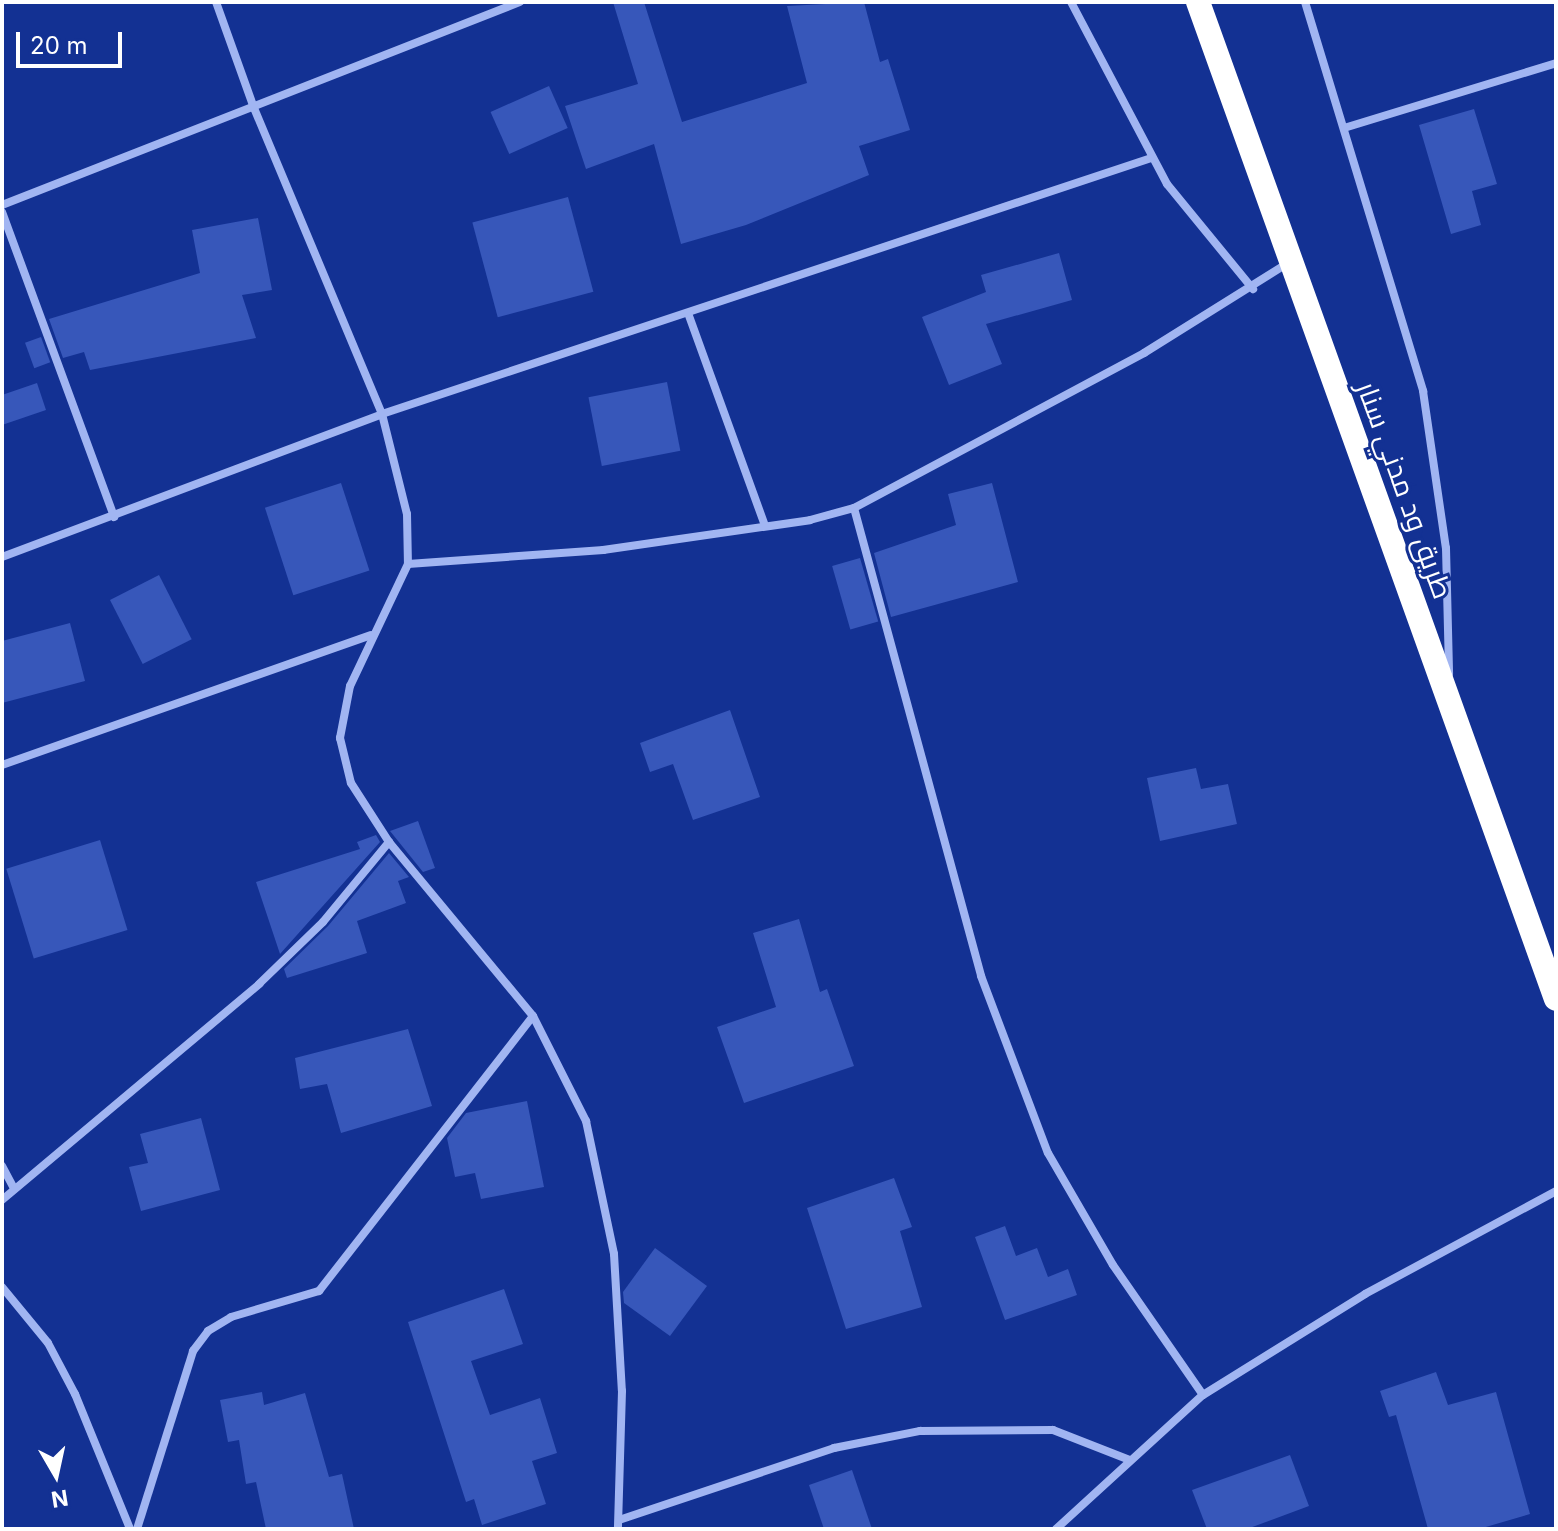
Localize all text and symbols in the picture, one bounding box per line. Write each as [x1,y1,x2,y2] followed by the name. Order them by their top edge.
[20,16,126,66] scale bar
[30,31,88,60] text: 20 m
[1350,377,1460,603] street label: طريق ود مدني سنار
[16,1435,96,1515] north arrow
[49,1485,70,1513] text: N

